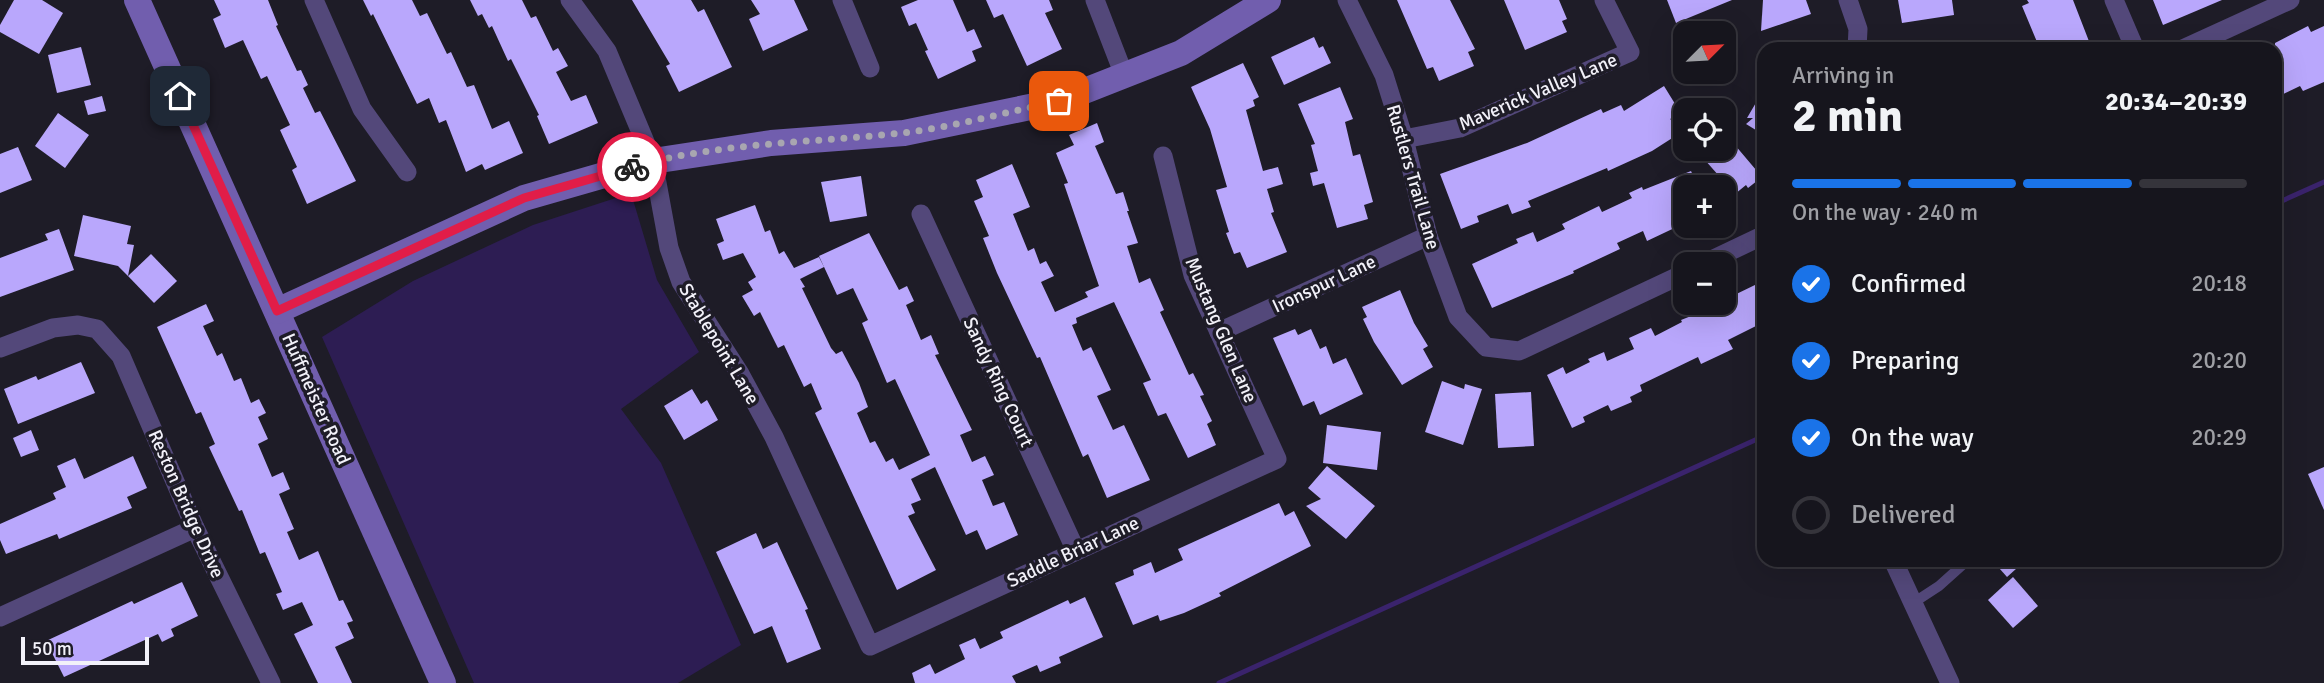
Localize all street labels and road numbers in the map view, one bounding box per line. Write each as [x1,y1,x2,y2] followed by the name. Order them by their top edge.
[1455,48,1621,136] street label: Maverick Valley Lane
[1381,102,1445,252] street label: Rustlers Trail Lane
[1268,250,1380,318] street label: Ironspur Lane
[1180,254,1262,406] street label: Mustang Glen Lane
[673,279,765,409] street label: Stablepoint Lane
[957,313,1039,451] street label: Sandy Ring Court
[276,330,356,468] street label: Huffmeister Road
[143,426,229,582] street label: Reston Bridge Drive
[1003,511,1143,593] street label: Saddle Briar Lane

